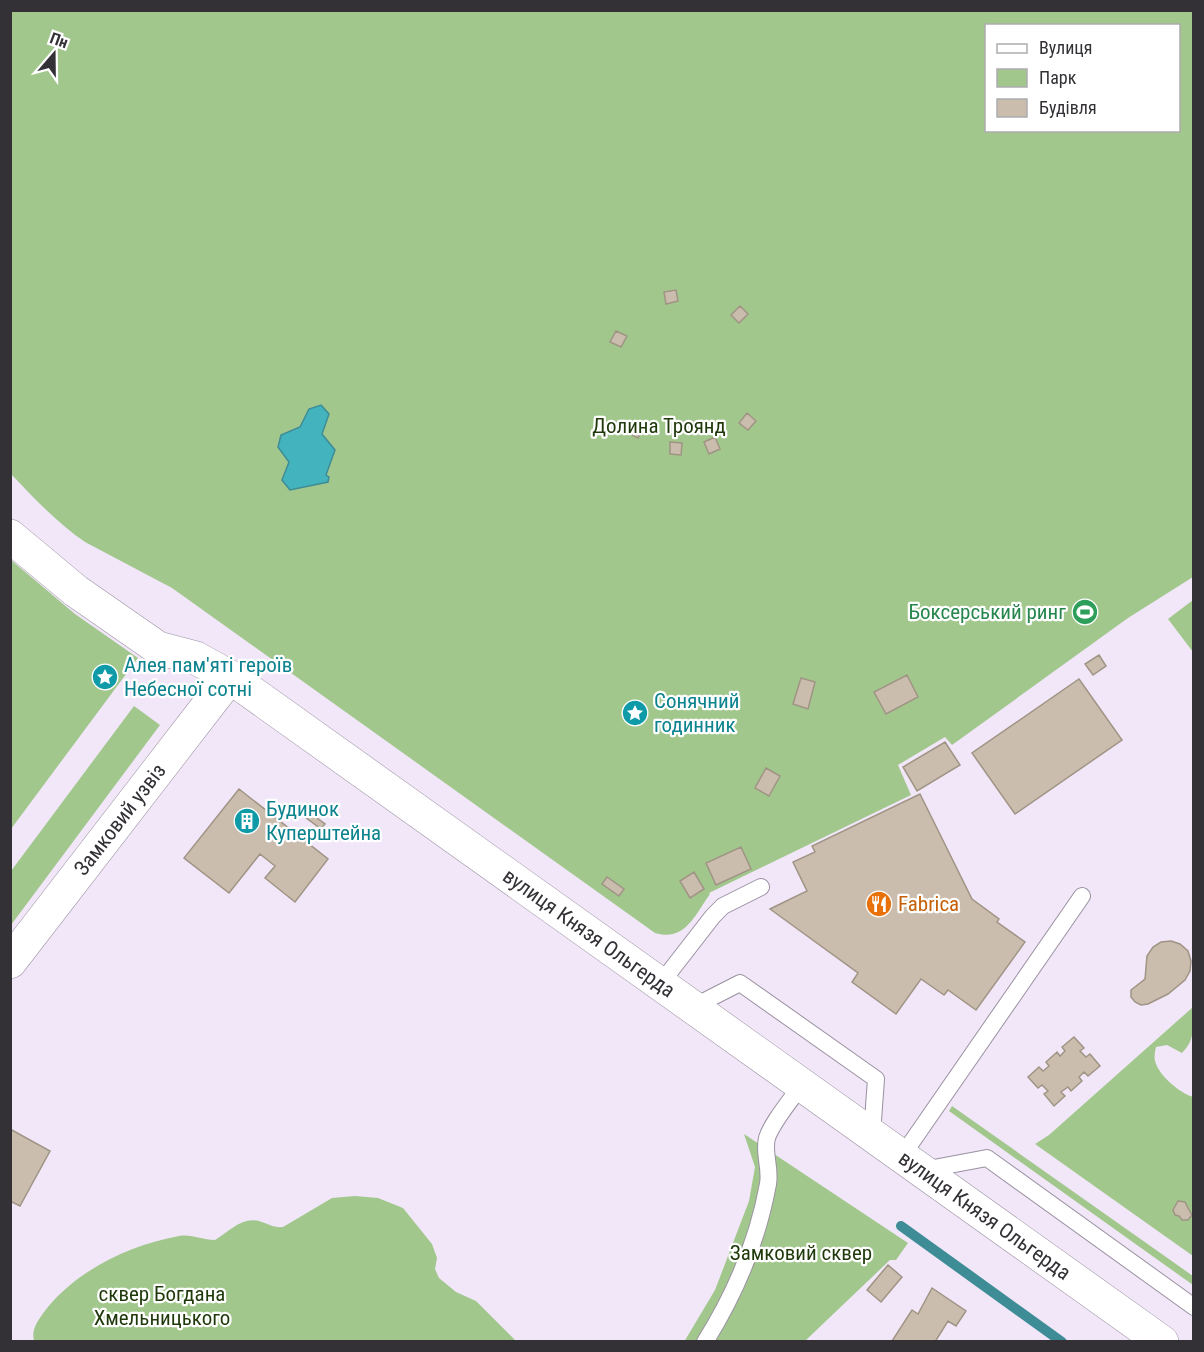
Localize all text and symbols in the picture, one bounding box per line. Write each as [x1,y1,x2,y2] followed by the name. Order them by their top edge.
[24,24,84,84] north arrow
[985,24,1180,132] legend
[47,28,71,52] text: Пн
[1039,37,1093,58] text: Вулиця
[1039,67,1077,88] text: Парк
[1039,97,1097,118] text: Будівля
[592,414,726,438] park label: Долина Троянд
[1070,597,1100,627] sports icon: Боксерський ринг
[909,600,1066,624] place label: Боксерський ринг
[124,653,292,701] place label: Алея пам'яті героїв Небесної сотні
[90,662,120,692] place icon: Алея пам'яті героїв Небесної сотні
[654,689,739,737] place label: Сонячний годинник
[620,698,650,728] place icon: Сонячний годинник
[69,759,171,880] street label: Замковий узвіз
[266,797,381,845] place label: Будинок Куперштейна
[232,806,262,836] building icon: Будинок Куперштейна
[498,864,680,1003] street label: вулиця Князя Ольгерда
[864,889,894,919] restaurant icon: Fabrica
[898,892,959,916] place label: Fabrica
[894,1146,1075,1285] street label: вулиця Князя Ольгерда
[730,1241,872,1265] park label: Замковий сквер
[94,1282,230,1330] park label: сквер Богдана Хмельницького

